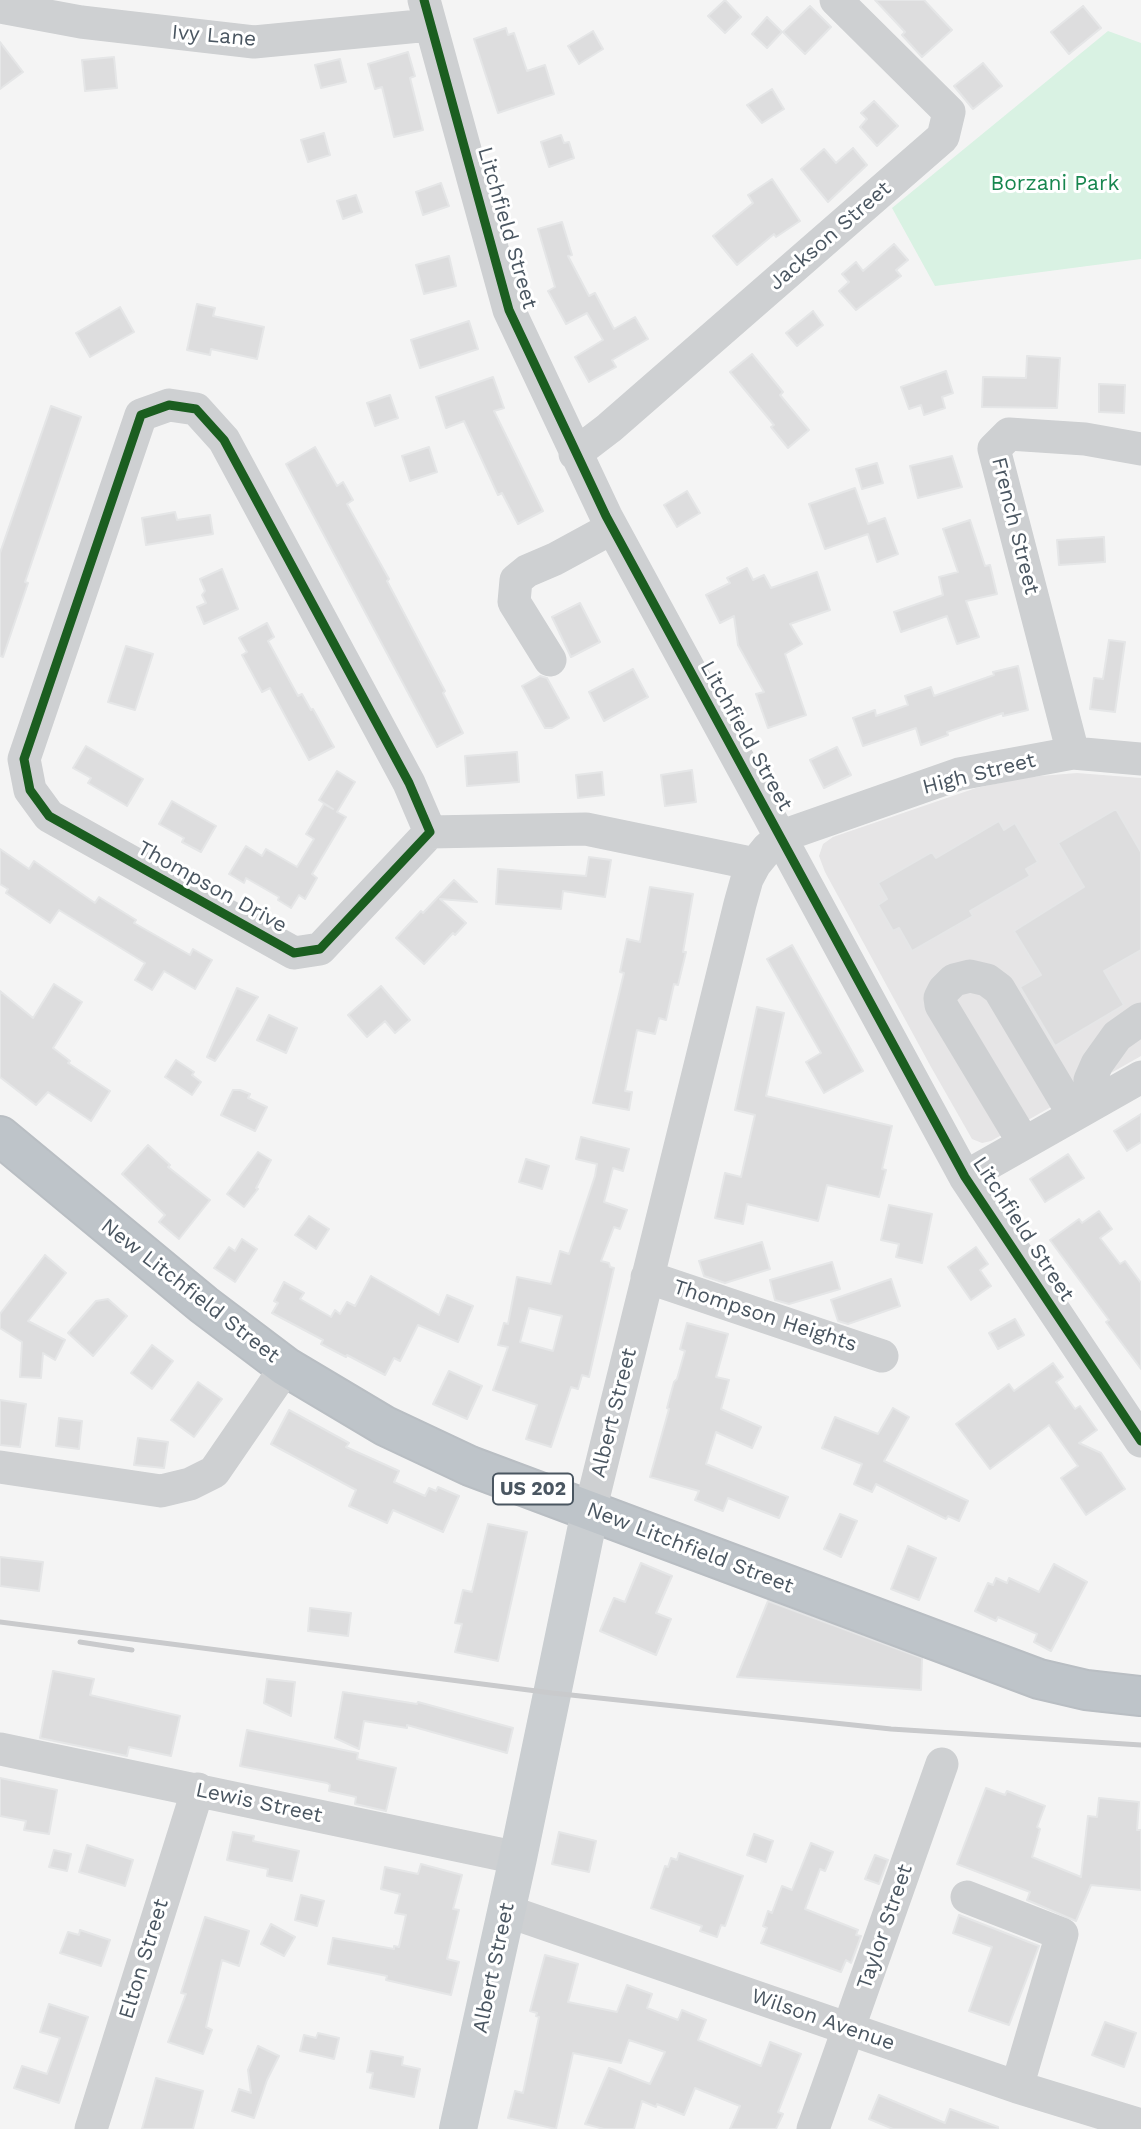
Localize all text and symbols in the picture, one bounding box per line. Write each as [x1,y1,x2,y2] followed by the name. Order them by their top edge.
[171,20,257,52] street label: Ivy Lane
[472,144,542,312] street label: Litchfield Street
[991,171,1119,197] park label: Borzani Park
[764,176,896,296] street label: Jackson Street
[986,455,1044,597] street label: French Street
[694,657,798,815] street label: Litchfield Street
[920,748,1038,800] street label: High Street
[133,835,291,939] street label: Thompson Drive
[967,1152,1079,1306] street label: Litchfield Street
[96,1214,284,1368] street label: New Litchfield Street
[670,1274,860,1358] street label: Thompson Heights
[586,1346,642,1480] street label: Albert Street
[493,1474,573,1504] road number: US 202
[583,1497,797,1599] street label: New Litchfield Street
[193,1777,325,1829] street label: Lewis Street
[852,1861,918,1993] street label: Taylor Street
[114,1896,174,2022] street label: Elton Street
[468,1900,520,2036] street label: Albert Street
[748,1984,898,2056] street label: Wilson Avenue

